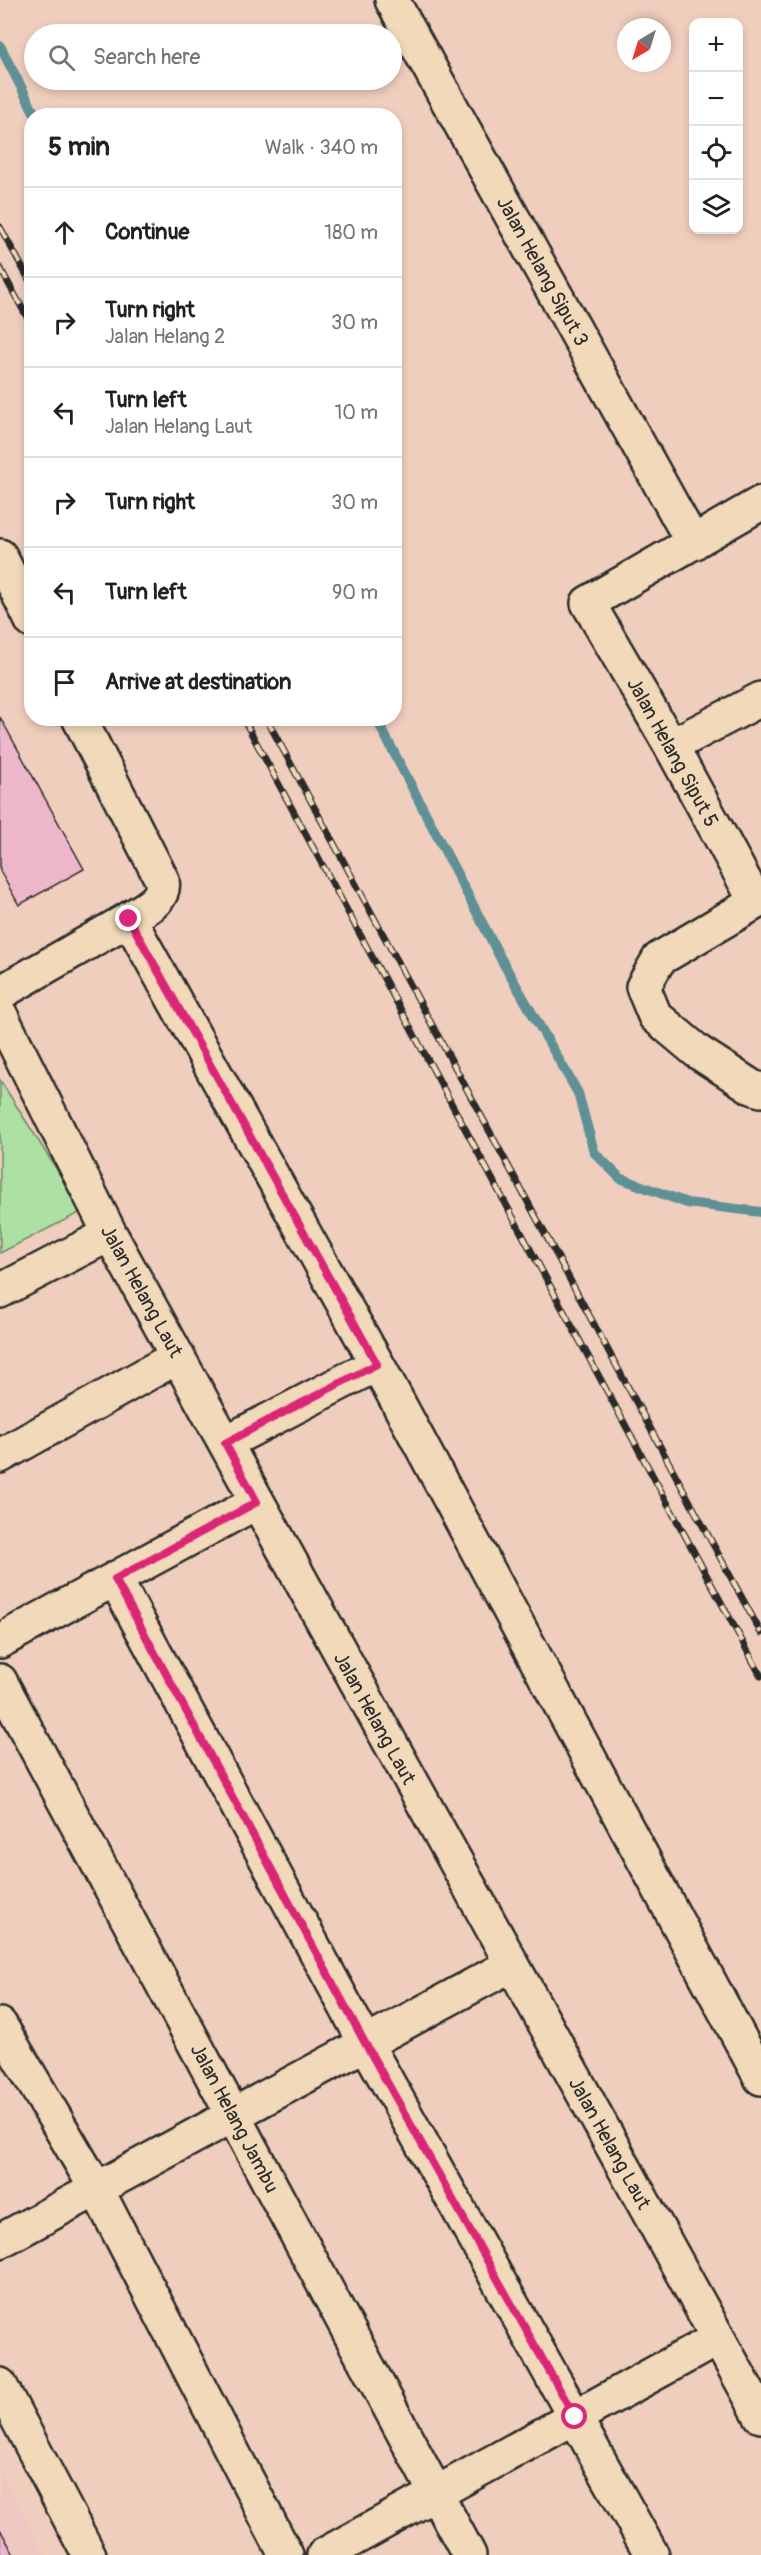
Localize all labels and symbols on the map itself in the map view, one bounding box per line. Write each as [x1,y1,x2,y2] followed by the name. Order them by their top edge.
[617,18,671,72] north arrow
[491,192,594,350] street label: Jalan Helang Siput 3
[621,673,724,831] street label: Jalan Helang Siput 5
[115,905,141,931] route end
[95,1221,189,1362] street label: Jalan Helang Laut
[328,1648,422,1789] street label: Jalan Helang Laut
[185,2039,284,2197] street label: Jalan Helang Jambu
[563,2073,657,2214] street label: Jalan Helang Laut
[561,2403,587,2429] route start

